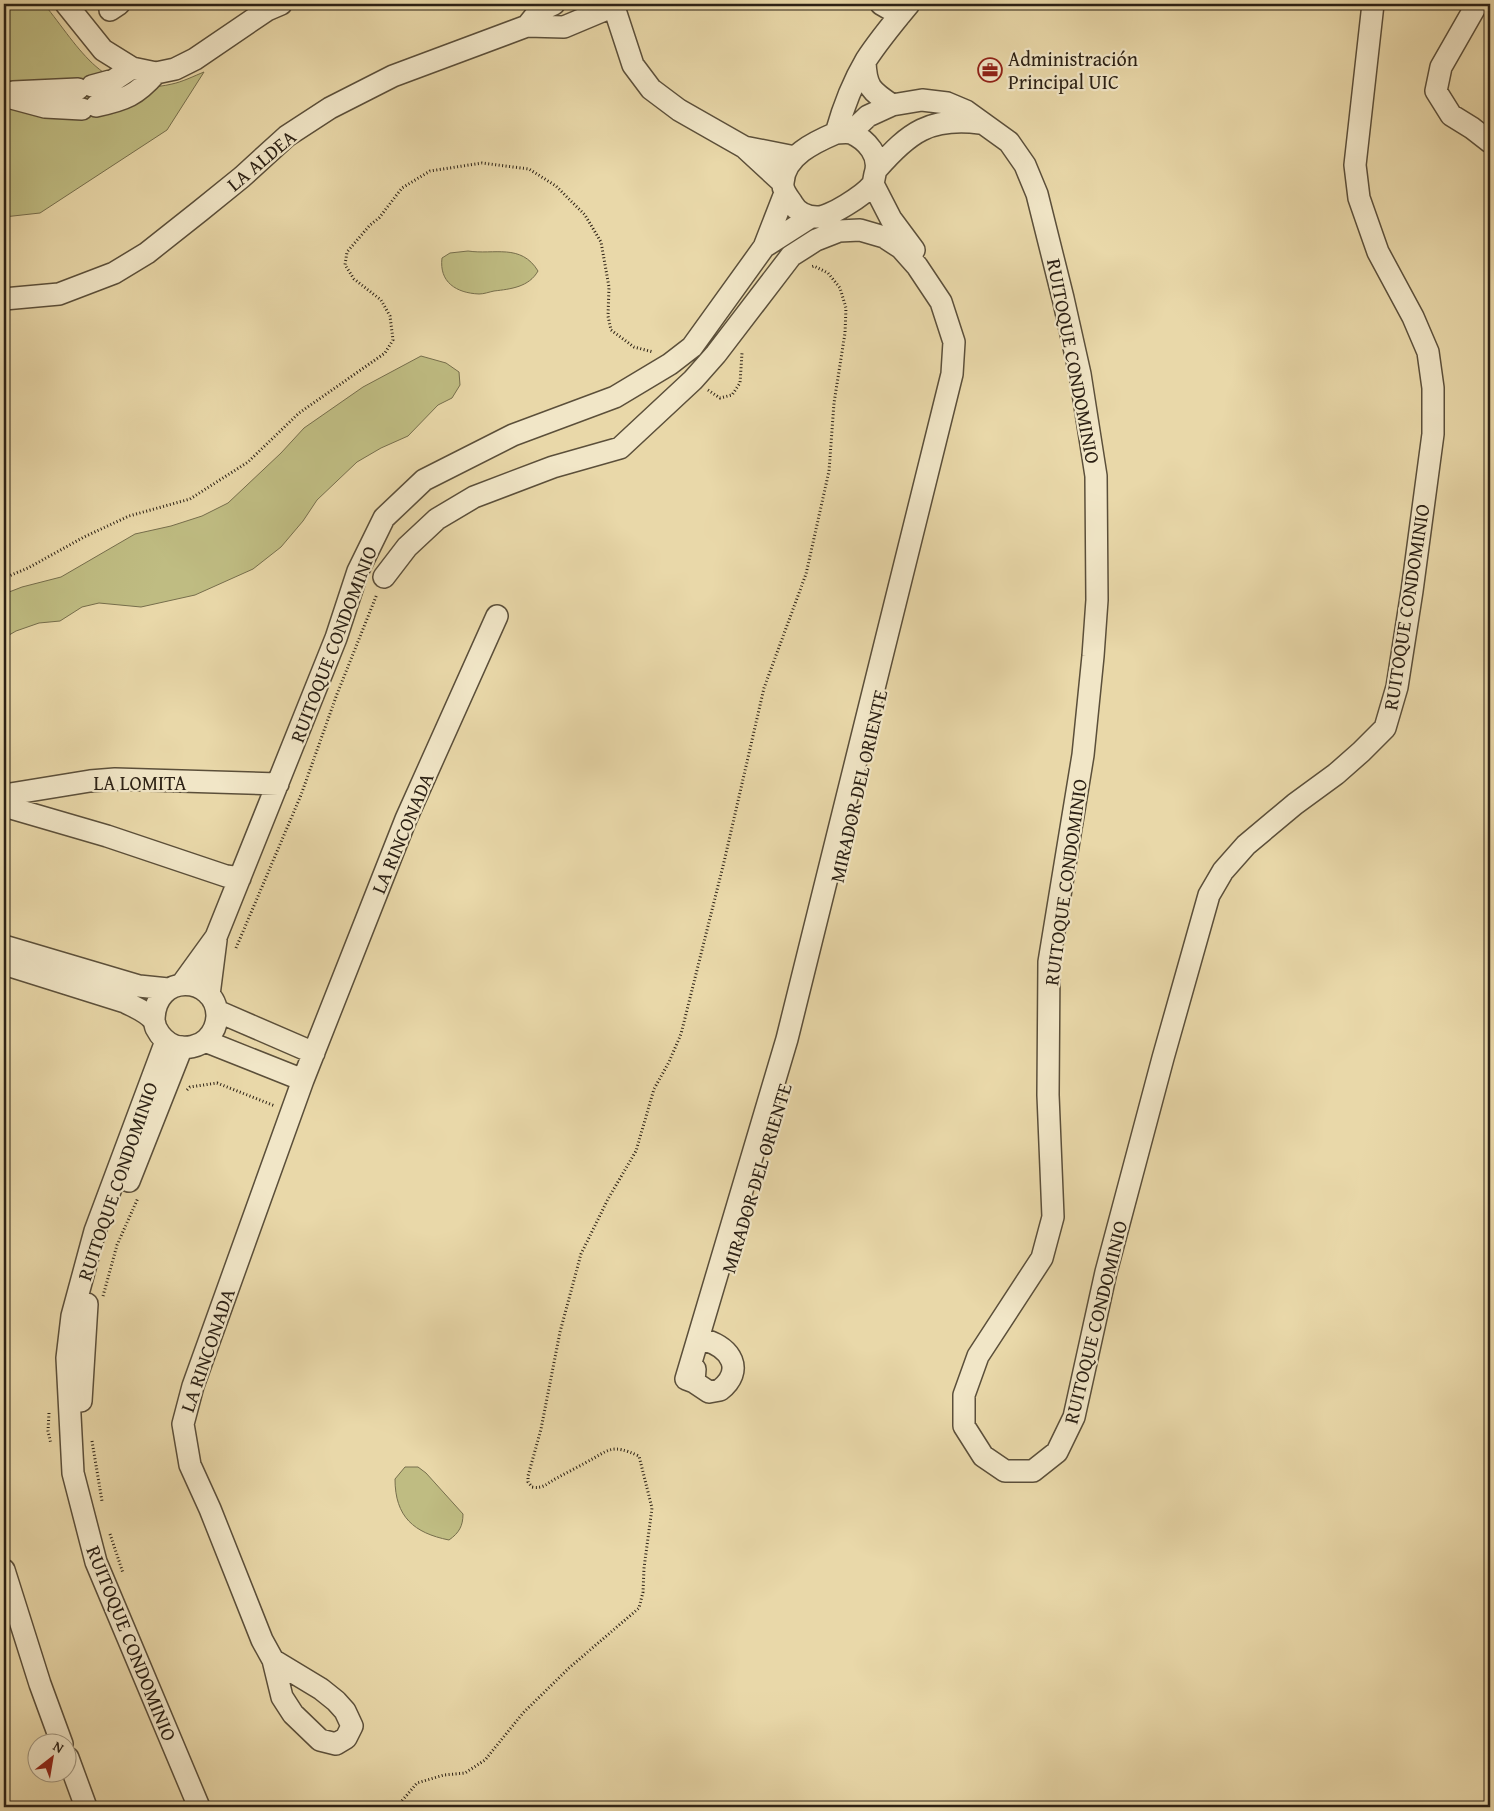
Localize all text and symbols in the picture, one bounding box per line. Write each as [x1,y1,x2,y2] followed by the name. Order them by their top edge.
[1008,44,1138,96] place label: Administración Principal UIC
[977,57,1003,83] office icon: Administración Principal UIC
[220,122,302,198] street label: LA ALDEA
[1040,256,1108,466] street label: RUITOQUE CONDOMINIO
[1375,502,1437,712] street label: RUITOQUE CONDOMINIO
[282,542,384,746] street label: RUITOQUE CONDOMINIO
[822,687,894,885] street label: MIRADOR DEL ORIENTE
[94,768,186,797] street label: LA LOMITA
[363,768,441,898] street label: LA RINCONADA
[1036,777,1094,987] street label: RUITOQUE CONDOMINIO
[69,1078,165,1284] street label: RUITOQUE CONDOMINIO
[713,1079,799,1277] street label: MIRADOR DEL ORIENTE
[1056,1217,1134,1427] street label: RUITOQUE CONDOMINIO
[172,1284,242,1416] street label: LA RINCONADA
[80,1541,184,1745] street label: RUITOQUE CONDOMINIO
[28,1734,78,1784] north arrow
[50,1736,68,1758] text: N

